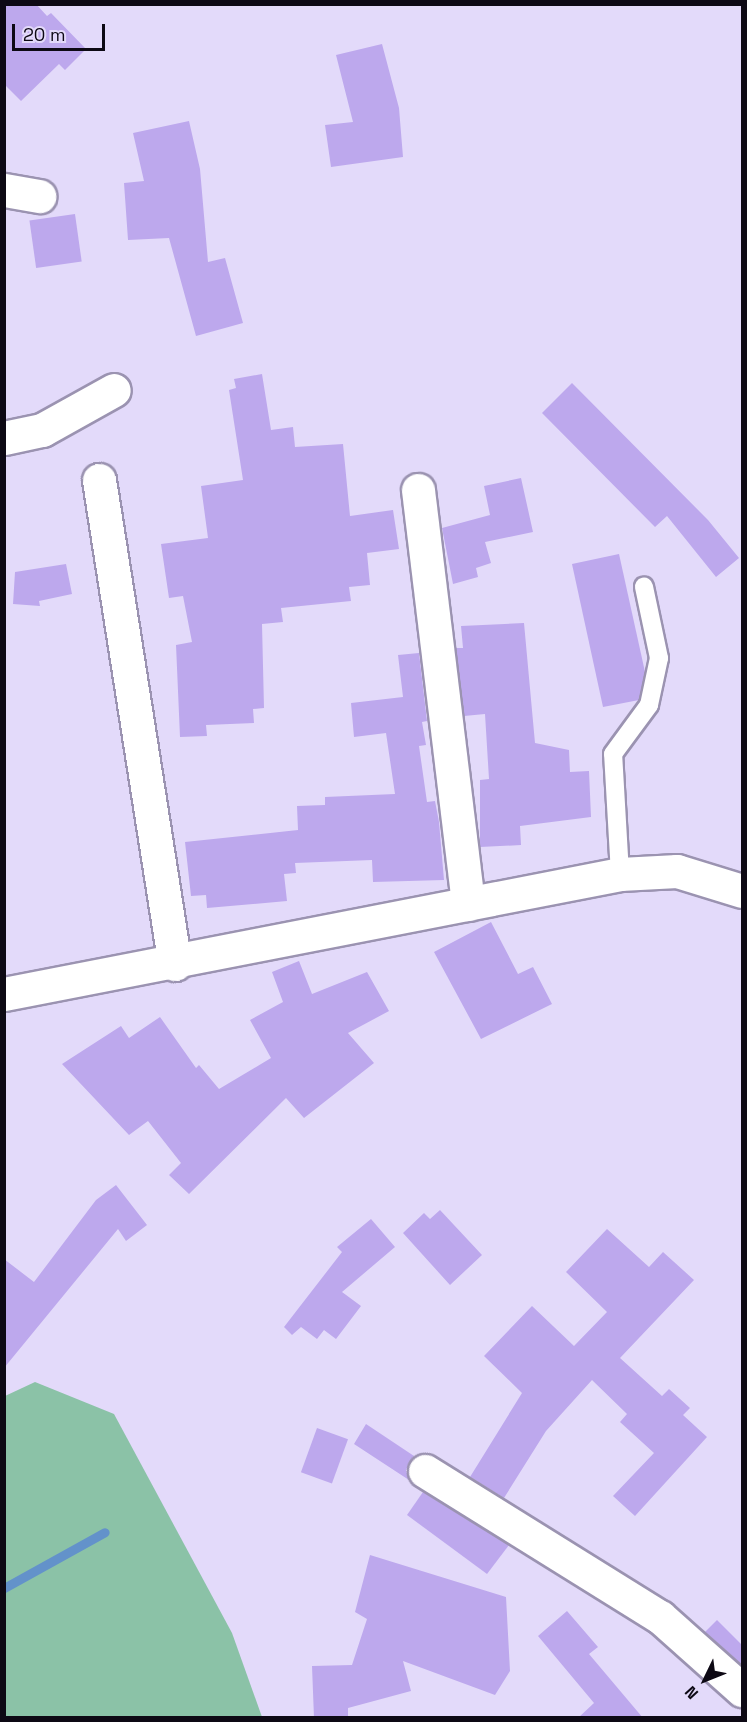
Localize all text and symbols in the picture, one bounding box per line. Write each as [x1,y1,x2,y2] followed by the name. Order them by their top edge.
[15,12,108,50] scale bar
[23,23,66,46] text: 20 m
[675,1650,735,1710] north arrow
[680,1682,703,1704] text: N

